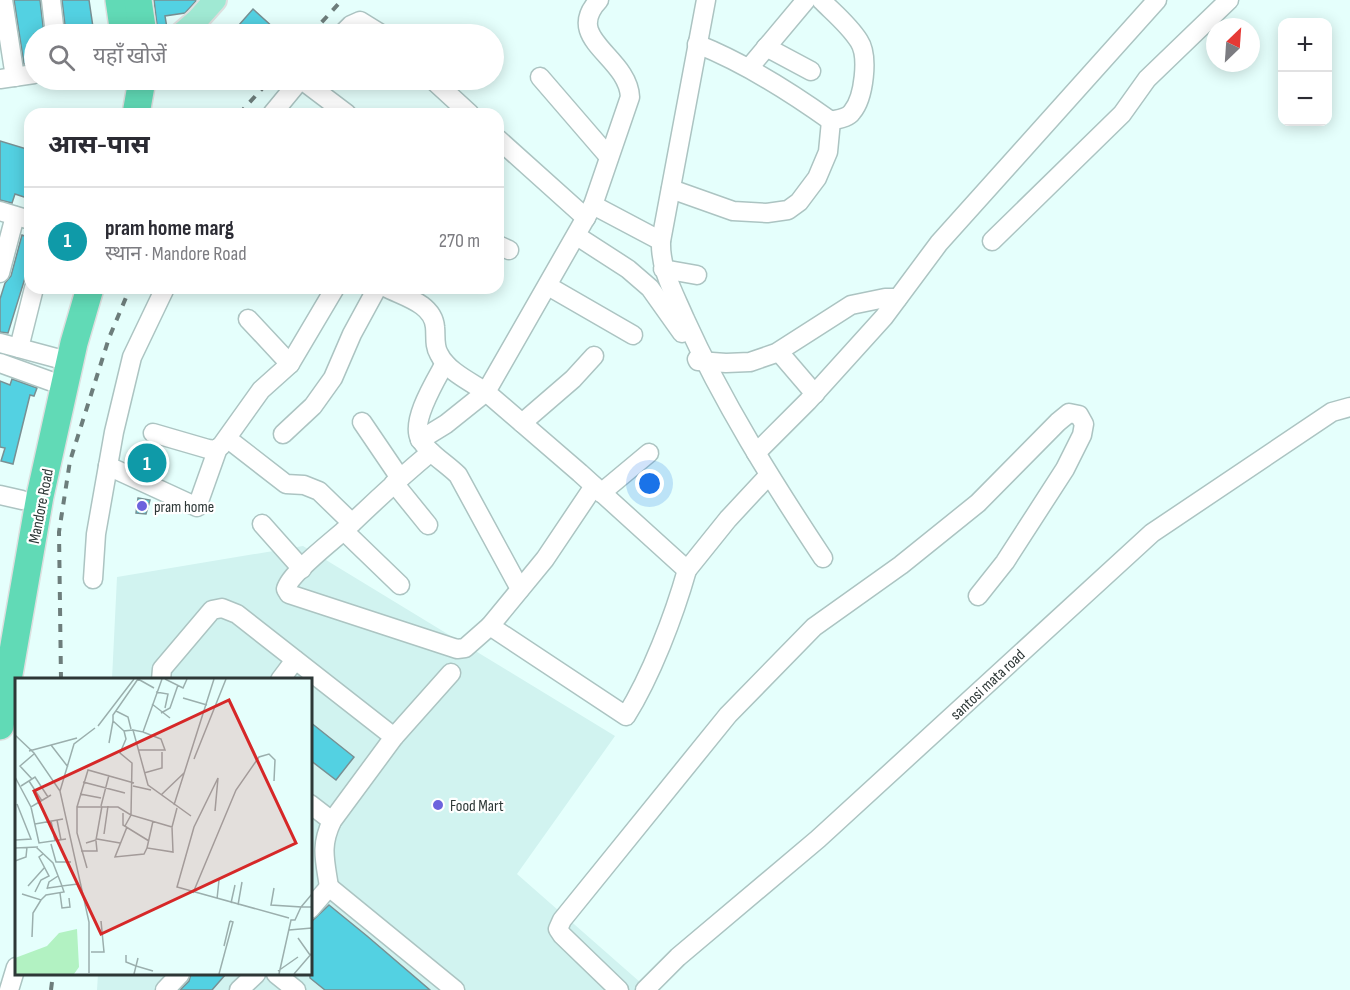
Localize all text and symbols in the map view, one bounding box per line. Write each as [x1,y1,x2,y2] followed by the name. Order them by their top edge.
[1206,18,1260,72] north arrow
[1278,18,1332,126] map controls
[1278,18,1332,72] button: +
[24,24,504,90] search box
[45,41,78,74] icon: search
[93,43,167,70] text: यहाँ खोजें
[1278,72,1332,126] button: −
[48,130,150,161] text: आस-पास
[105,215,234,242] text: pram home marg
[64,229,71,253] text: 1
[439,229,480,253] text: 270 m
[105,242,247,266] text: स्थान · Mandore Road
[128,440,166,486] pin: 1
[25,467,58,545] street label: Mandore Road
[635,469,664,498] your location
[154,498,214,517] place label: pram home
[135,499,149,513] marker: pram home
[947,646,1029,725] street label: santosi mata road
[15,678,312,975] inset map
[450,797,504,816] place label: Food Mart
[431,798,445,812] marker: Food Mart

